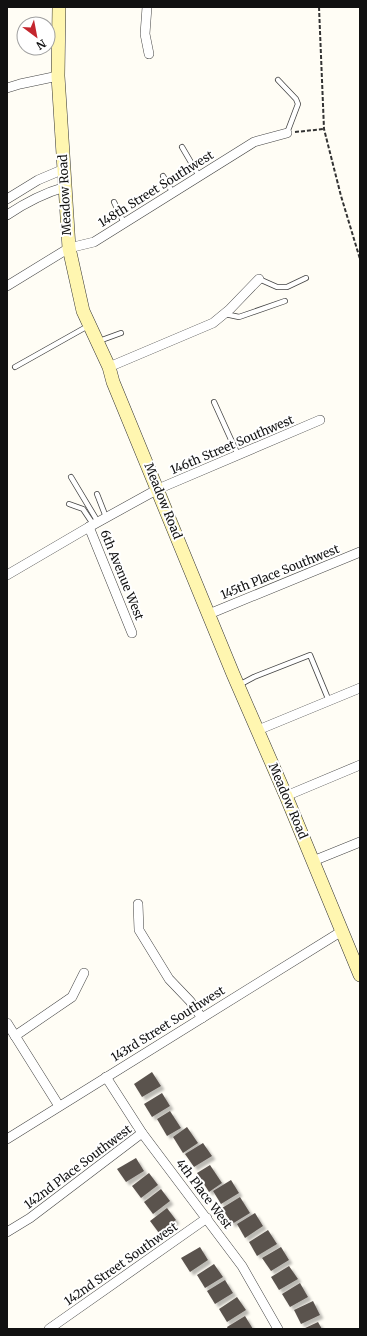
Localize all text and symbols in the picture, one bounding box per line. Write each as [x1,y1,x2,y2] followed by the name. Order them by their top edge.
[16,16,56,56] north arrow
[34,36,49,53] text: N
[95,147,216,230] street label: 148th Street Southwest
[55,154,74,236] street label: Meadow Road
[168,412,296,477] street label: 146th Street Southwest
[141,460,186,541] street label: Meadow Road
[98,528,147,622] street label: 6th Avenue West
[218,541,342,602] street label: 145th Place Southwest
[266,761,311,841] street label: Meadow Road
[108,982,228,1065] street label: 143rd Street Southwest
[21,1121,135,1212] street label: 142nd Place Southwest
[173,1156,236,1232] street label: 4th Place West
[61,1219,180,1308] street label: 142nd Street Southwest

